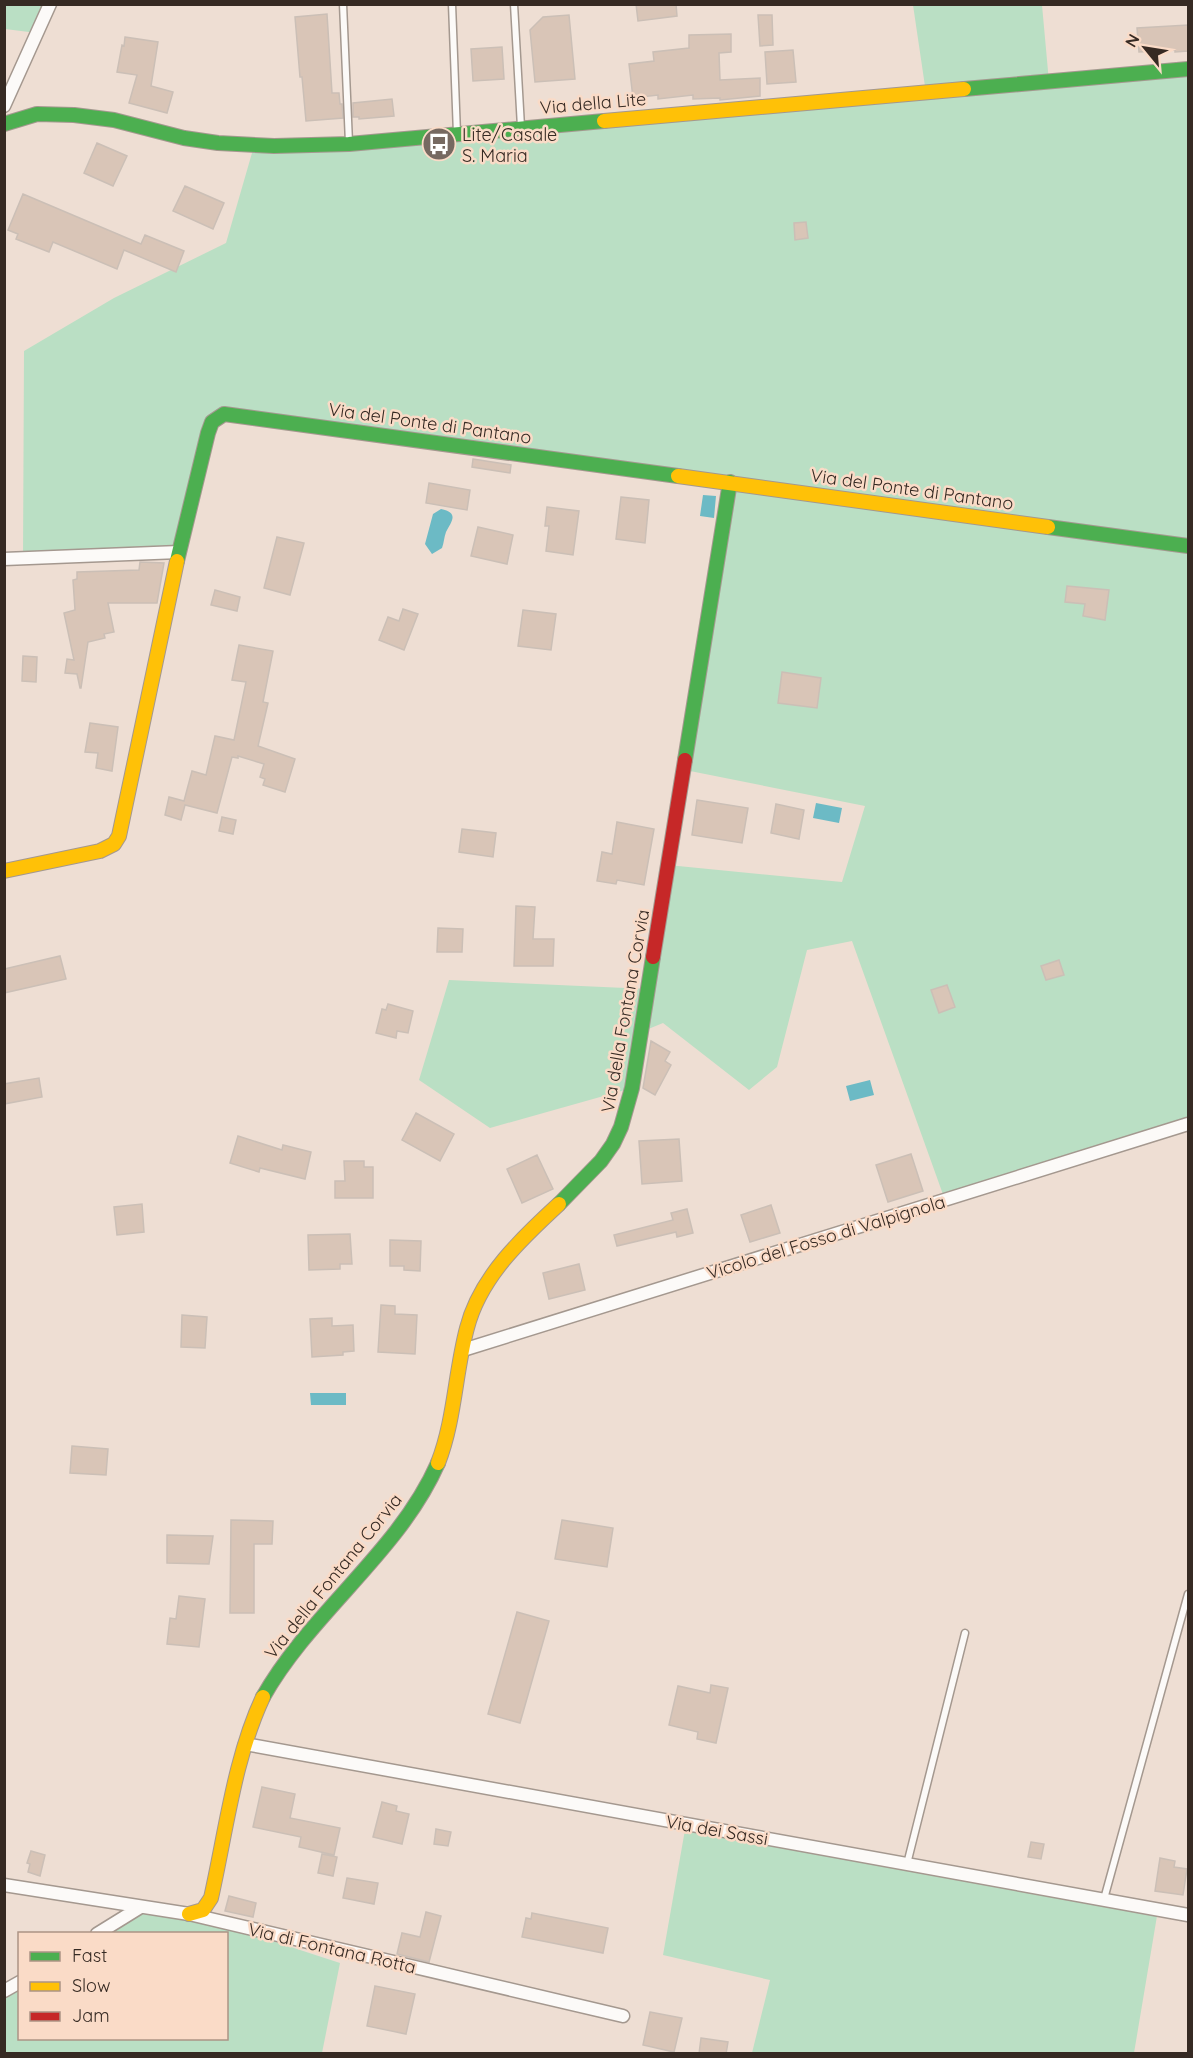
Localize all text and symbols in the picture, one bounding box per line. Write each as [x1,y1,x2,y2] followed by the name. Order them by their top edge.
[1115,18,1175,78] north arrow
[1120,30,1144,51] text: N
[539,87,647,119] street label: Via della Lite
[462,123,557,167] place label: Lite/Casale S. Maria
[421,126,457,162] bus stop icon: Lite/Casale S. Maria
[327,397,533,449] street label: Via del Ponte di Pantano
[809,463,1015,515] street label: Via del Ponte di Pantano
[596,908,654,1114] street label: Via della Fontana Corvia
[704,1190,948,1284] street label: Vicolo del Fosso di Valpignola
[259,1489,407,1663] street label: Via della Fontana Corvia
[664,1810,770,1850] street label: Via dei Sassi
[246,1917,418,1979] street label: Via di Fontana Rotta
[18,1932,228,2040] legend
[72,1944,107,1967] text: Fast
[72,1974,110,1997] text: Slow
[72,2004,110,2027] text: Jam

